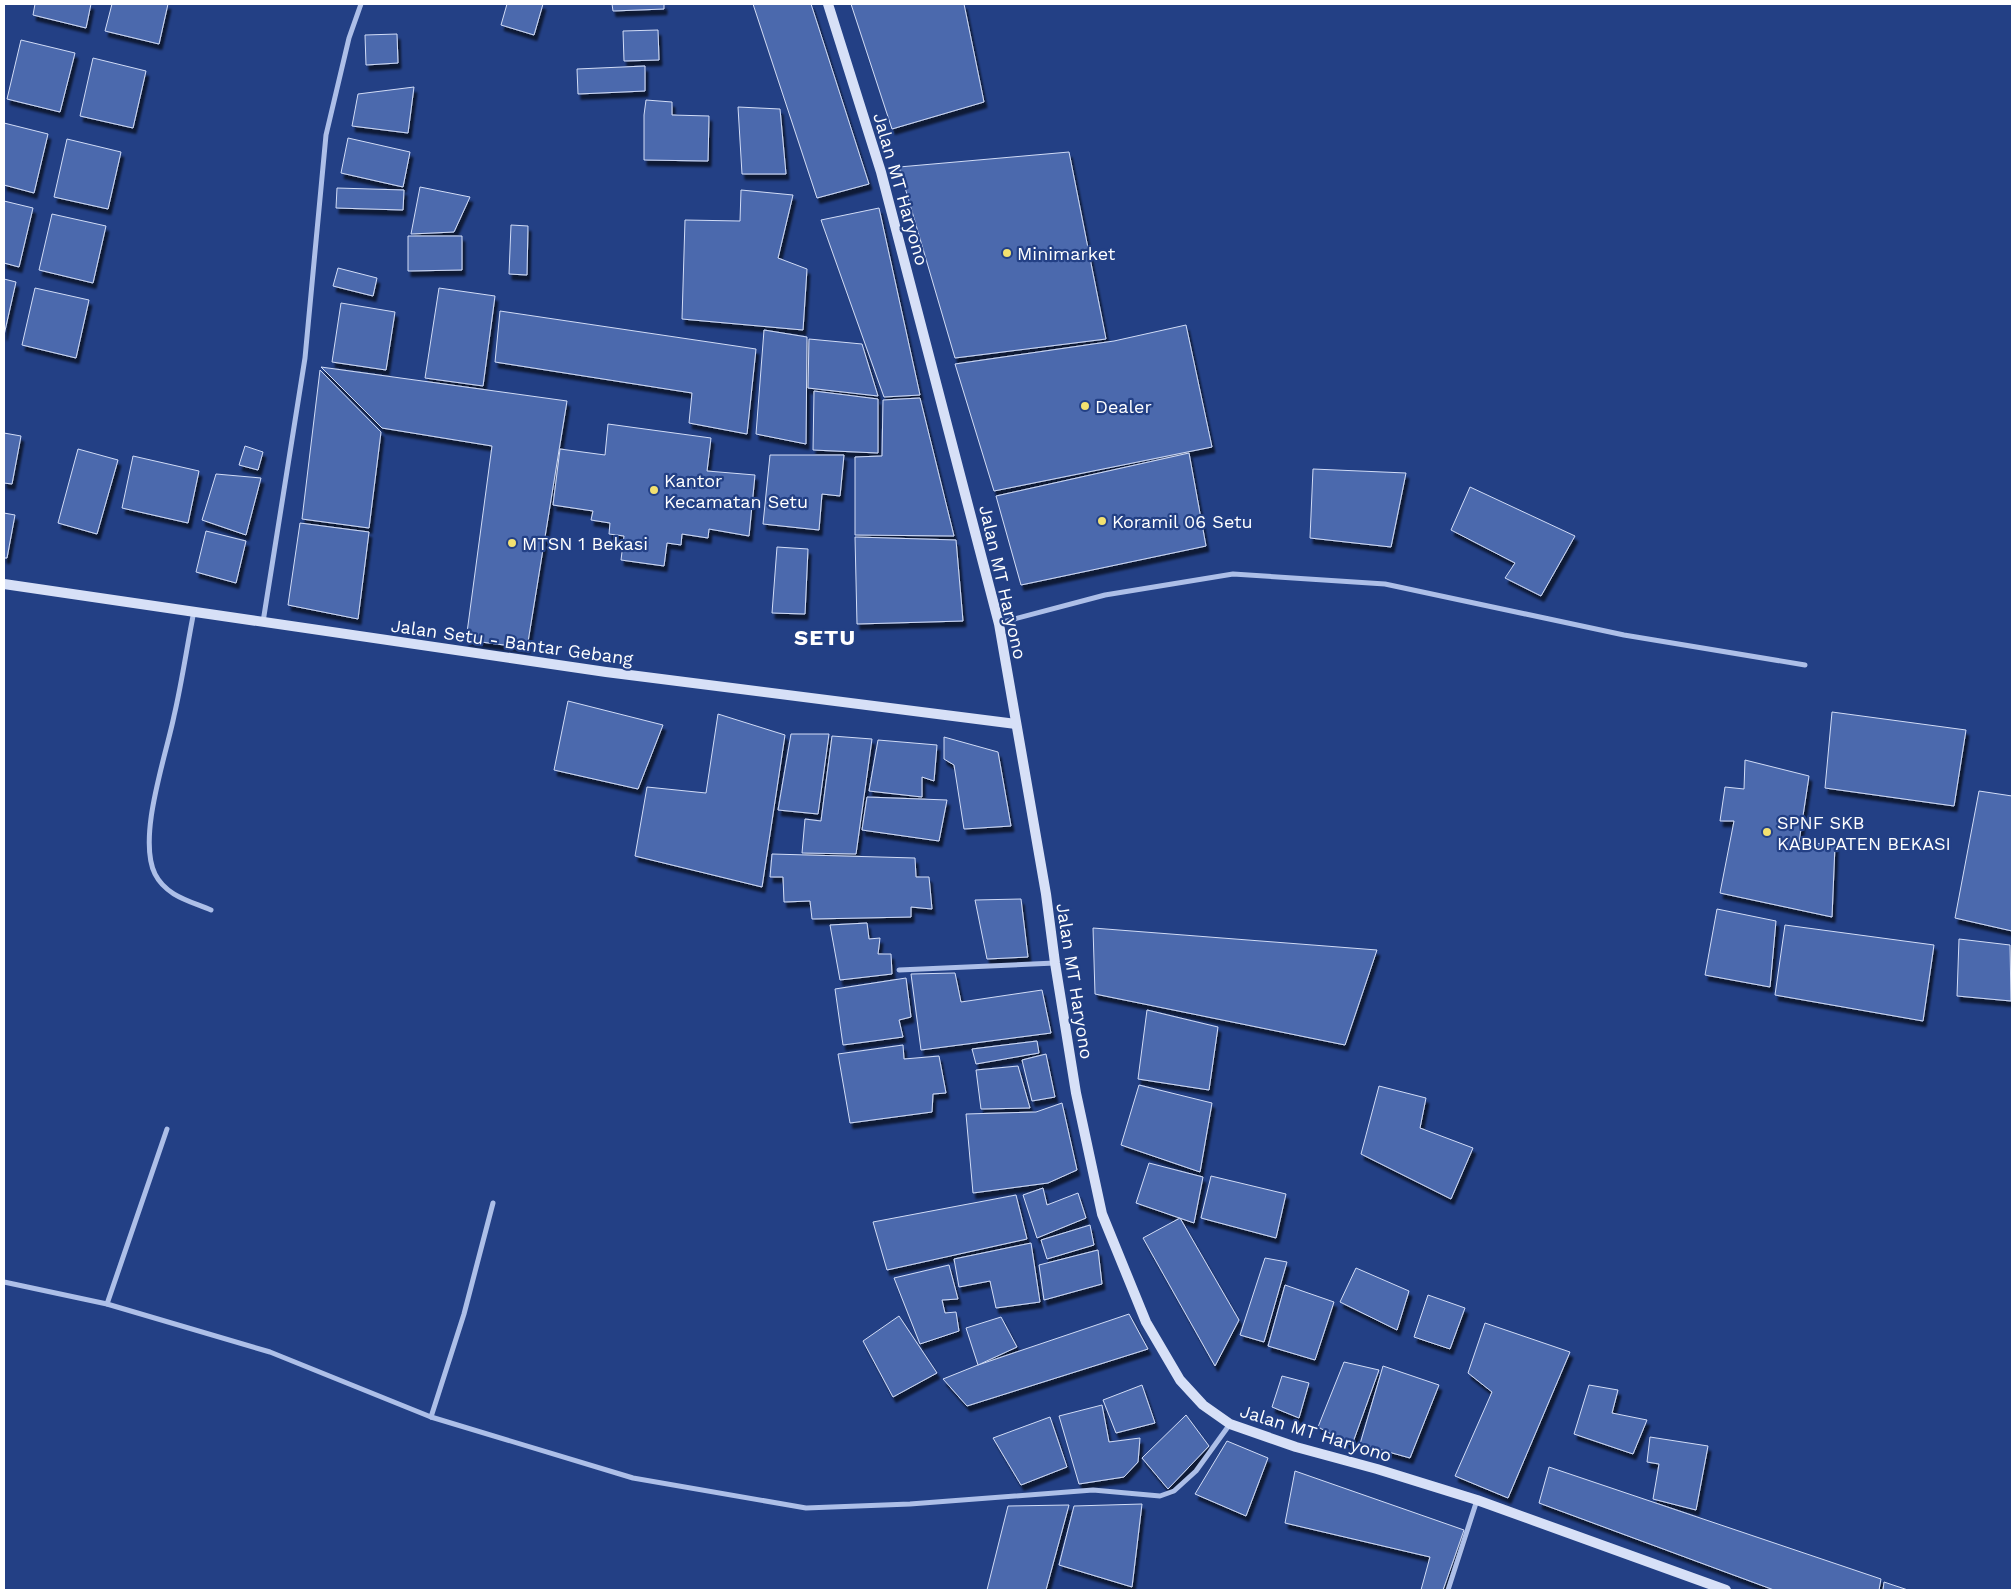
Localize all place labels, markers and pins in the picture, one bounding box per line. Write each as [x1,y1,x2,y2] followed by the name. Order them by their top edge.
[1017,243,1116,264] place label: Minimarket
[1001,247,1013,259] marker: Minimarket
[1095,396,1152,417] place label: Dealer
[1079,400,1091,412] marker: Dealer
[664,470,808,512] place label: Kantor Kecamatan Setu
[648,484,660,496] marker: Kantor Kecamatan Setu
[1112,511,1253,532] place label: Koramil 06 Setu
[1096,515,1108,527] marker: Koramil 06 Setu
[522,533,648,554] place label: MTSN 1 Bekasi
[506,537,518,549] marker: MTSN 1 Bekasi
[1777,812,1951,854] place label: SPNF SKB KABUPATEN BEKASI
[1761,826,1773,838] marker: SPNF SKB KABUPATEN BEKASI

